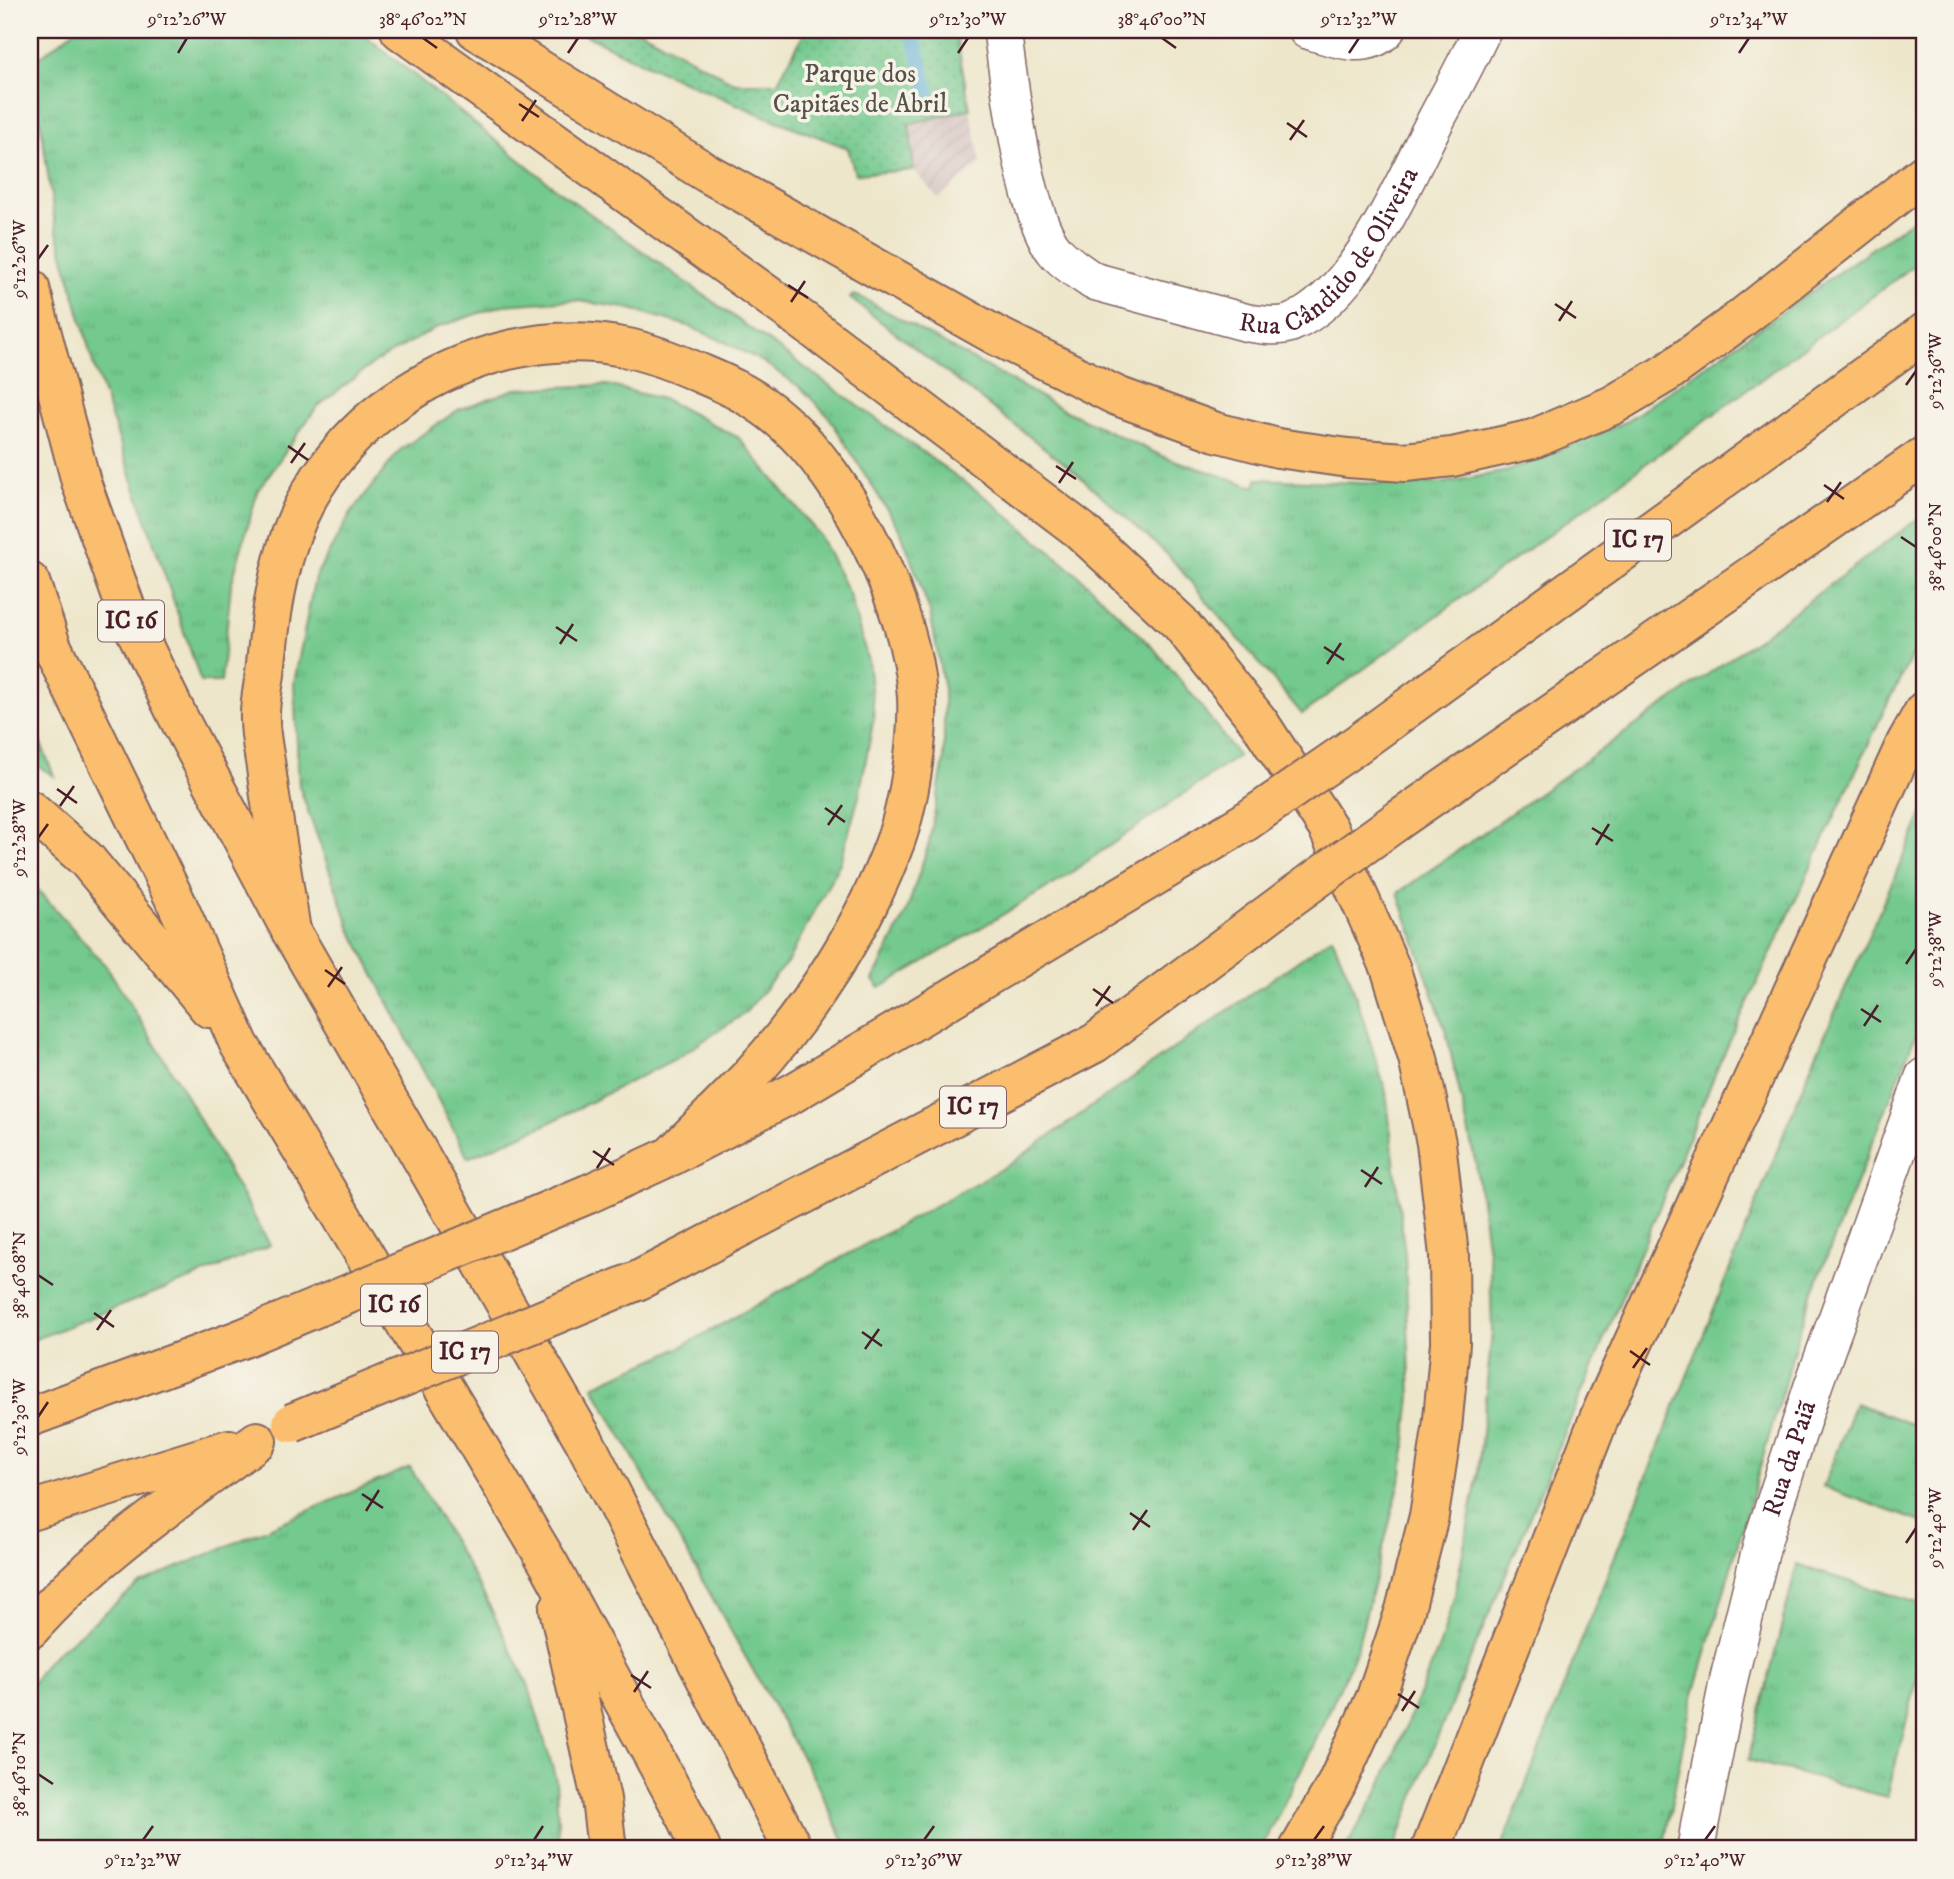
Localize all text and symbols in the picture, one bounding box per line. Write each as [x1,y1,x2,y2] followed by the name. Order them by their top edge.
[147,9,227,31] text: 9°12'26"W
[379,9,467,31] text: 38°46'02"N
[538,9,618,31] text: 9°12'28"W
[929,9,1007,31] text: 9°12'30"W
[1118,9,1207,31] text: 38°46'00"N
[1320,9,1397,31] text: 9°12'32"W
[1709,9,1788,31] text: 9°12'34"W
[773,58,947,121] park label: Parque dos Capitães de Abril
[1237,162,1426,342] street label: Rua Cândido de Oliveira
[9,219,31,299] text: 9°12'26"W
[1925,332,1947,410] text: 9°12'36"W
[1925,502,1947,591] text: 38°46'00"N
[1605,520,1671,560] road number: IC 17
[98,600,164,642] road number: IC 16
[9,798,31,878] text: 9°12'28"W
[1925,911,1947,988] text: 9°12'38"W
[940,1086,1006,1128] road number: IC 17
[9,1231,31,1319] text: 38°46'08"N
[361,1284,427,1325] road number: IC 16
[432,1332,498,1372] road number: IC 17
[9,1378,31,1456] text: 9°12'30"W
[1755,1396,1824,1521] street label: Rua da Paiã
[1925,1487,1947,1569] text: 9°12'40"W
[9,1731,31,1817] text: 38°46'10"N
[104,1850,181,1872] text: 9°12'32"W
[494,1850,573,1872] text: 9°12'34"W
[885,1850,963,1872] text: 9°12'36"W
[1275,1850,1352,1872] text: 9°12'38"W
[1664,1850,1746,1872] text: 9°12'40"W

